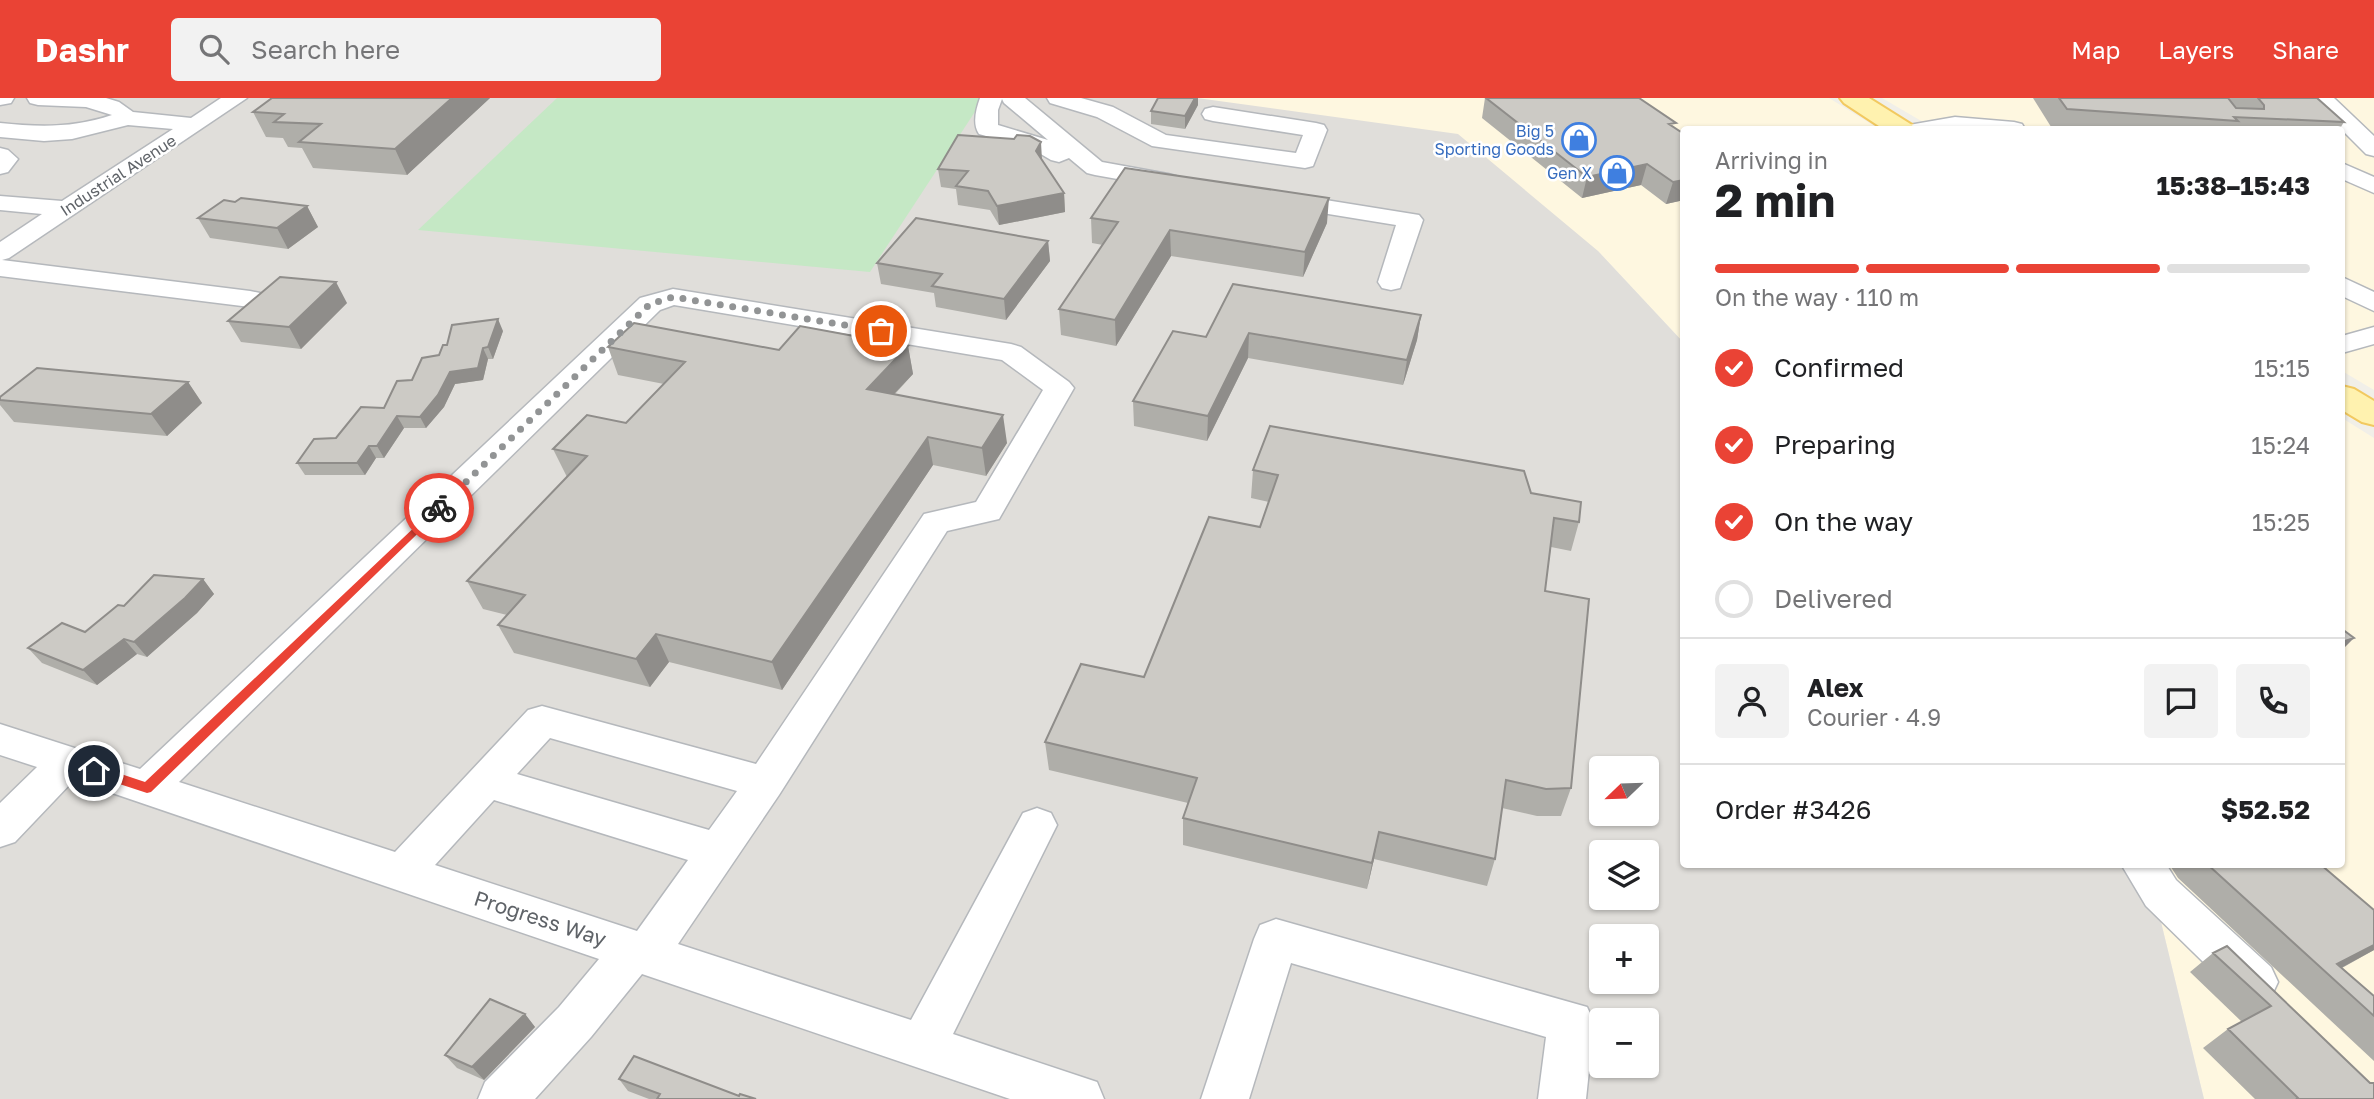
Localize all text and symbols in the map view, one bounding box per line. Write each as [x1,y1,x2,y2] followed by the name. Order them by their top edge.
[171,18,661,81] search box
[35,30,129,69] text: Dashr
[195,30,233,68] icon: search
[251,34,400,65] text: Search here
[2071,35,2120,64] text: Map
[2158,35,2234,64] text: Layers
[2272,35,2339,64] text: Share
[1435,121,1554,159] place label: Big 5 Sporting Goods
[1560,121,1598,159] shop icon: Big 5 Sporting Goods
[56,130,180,220] street label: Industrial Avenue
[1715,146,1828,174] text: Arriving in
[1598,154,1636,192] shop icon: Gen X
[1547,163,1592,183] place label: Gen X
[2156,170,2310,201] text: 15:38–15:43
[1715,172,1835,227] text: 2 min
[1715,283,1919,311] text: On the way · 110 m
[851,301,911,361] pin
[862,312,900,350] icon: bag
[1715,349,1753,387] icon: check
[1774,352,1904,383] text: Confirmed
[2254,354,2310,382] text: 15:15
[1715,426,1753,464] icon: check
[1774,429,1896,460] text: Preparing
[2251,431,2310,459] text: 15:24
[404,473,474,543] courier
[420,489,458,527] icon: bike
[1715,503,1753,541] icon: check
[1774,506,1913,537] text: On the way
[2252,508,2310,536] text: 15:25
[1774,583,1893,614] text: Delivered
[1715,664,1789,738] button: person
[2144,664,2218,738] button: chat
[2236,664,2310,738] button: phone
[1807,672,1864,703] text: Alex
[1807,703,1941,731] text: Courier · 4.9
[64,741,124,801] pin
[75,752,113,790] icon: home
[1589,756,1659,826] north arrow
[1589,756,1659,1078] map controls
[1715,794,1871,825] text: Order #3426
[2221,794,2310,825] text: $52.52
[1589,840,1659,910] button: layers
[471,884,610,952] street label: Progress Way
[1589,924,1659,994] button: +
[1589,1008,1659,1078] button: −

